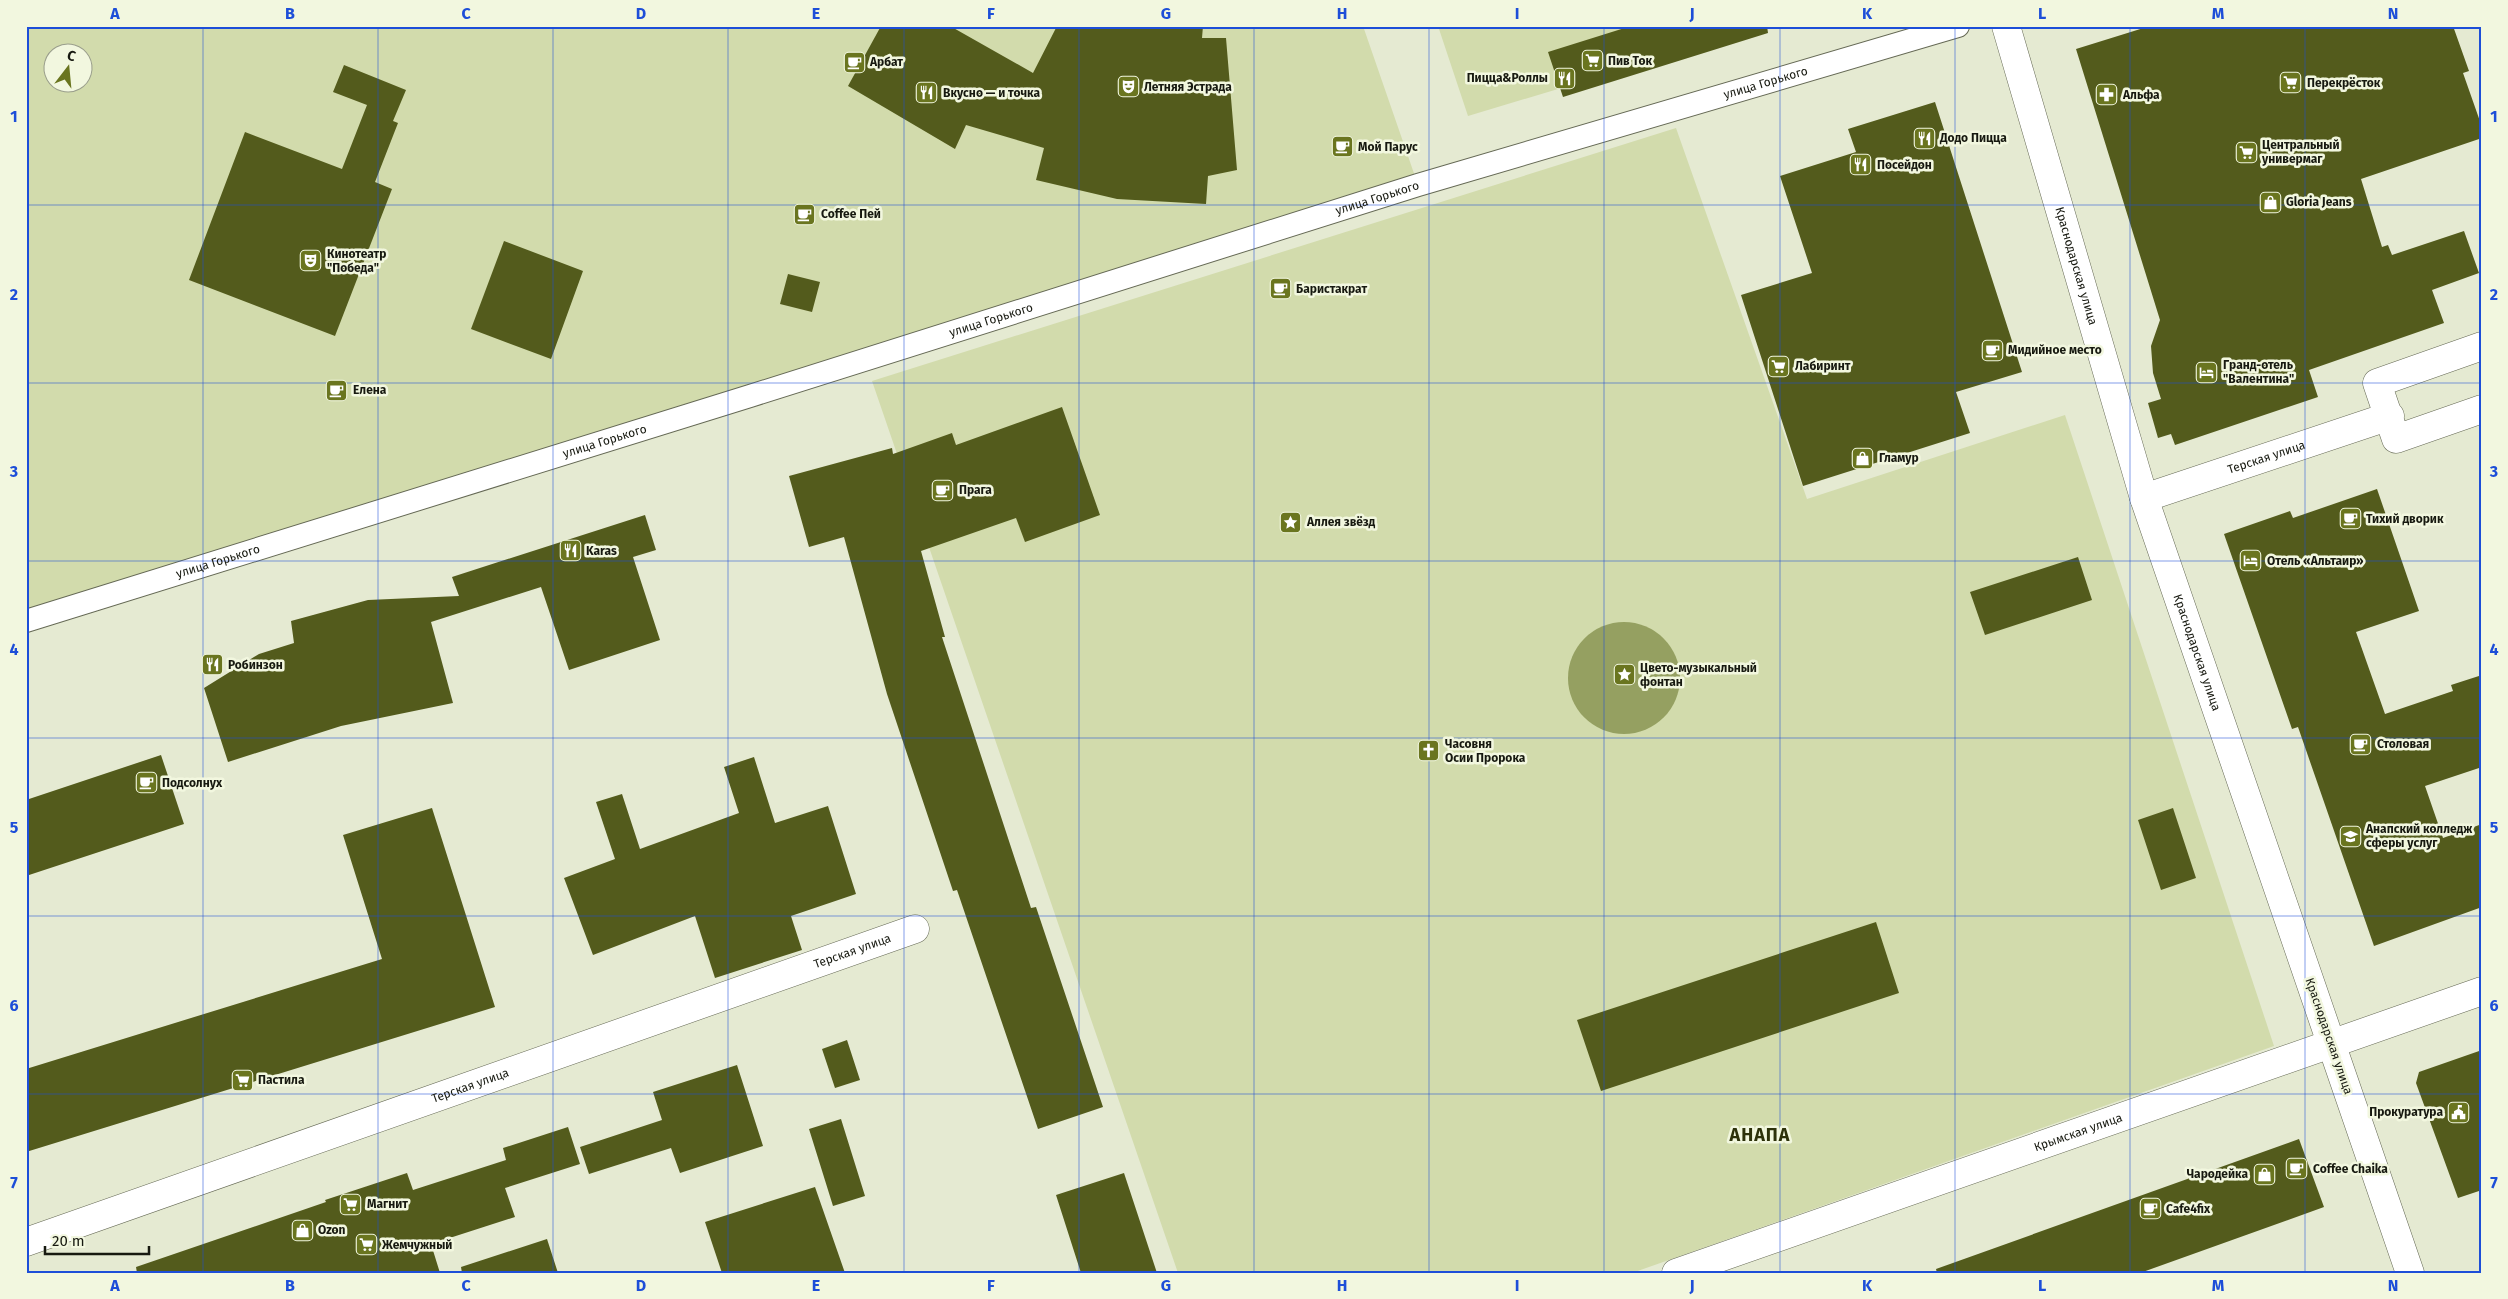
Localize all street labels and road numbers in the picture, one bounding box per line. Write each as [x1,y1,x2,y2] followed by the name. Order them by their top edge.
[1722,64,1809,102] street label: улица Горького
[1334,178,1421,218] street label: улица Горького
[2052,205,2100,327] street label: Краснодарская улица
[948,300,1035,340] street label: улица Горького
[561,422,648,461] street label: улица Горького
[2226,438,2307,477] street label: Терская улица
[174,542,262,581] street label: улица Горького
[2170,592,2223,713] street label: Краснодарская улица
[812,931,893,971] street label: Терская улица
[2302,976,2356,1096] street label: Краснодарская улица
[430,1066,511,1106] street label: Терская улица
[2032,1110,2124,1154] street label: Крымская улица

